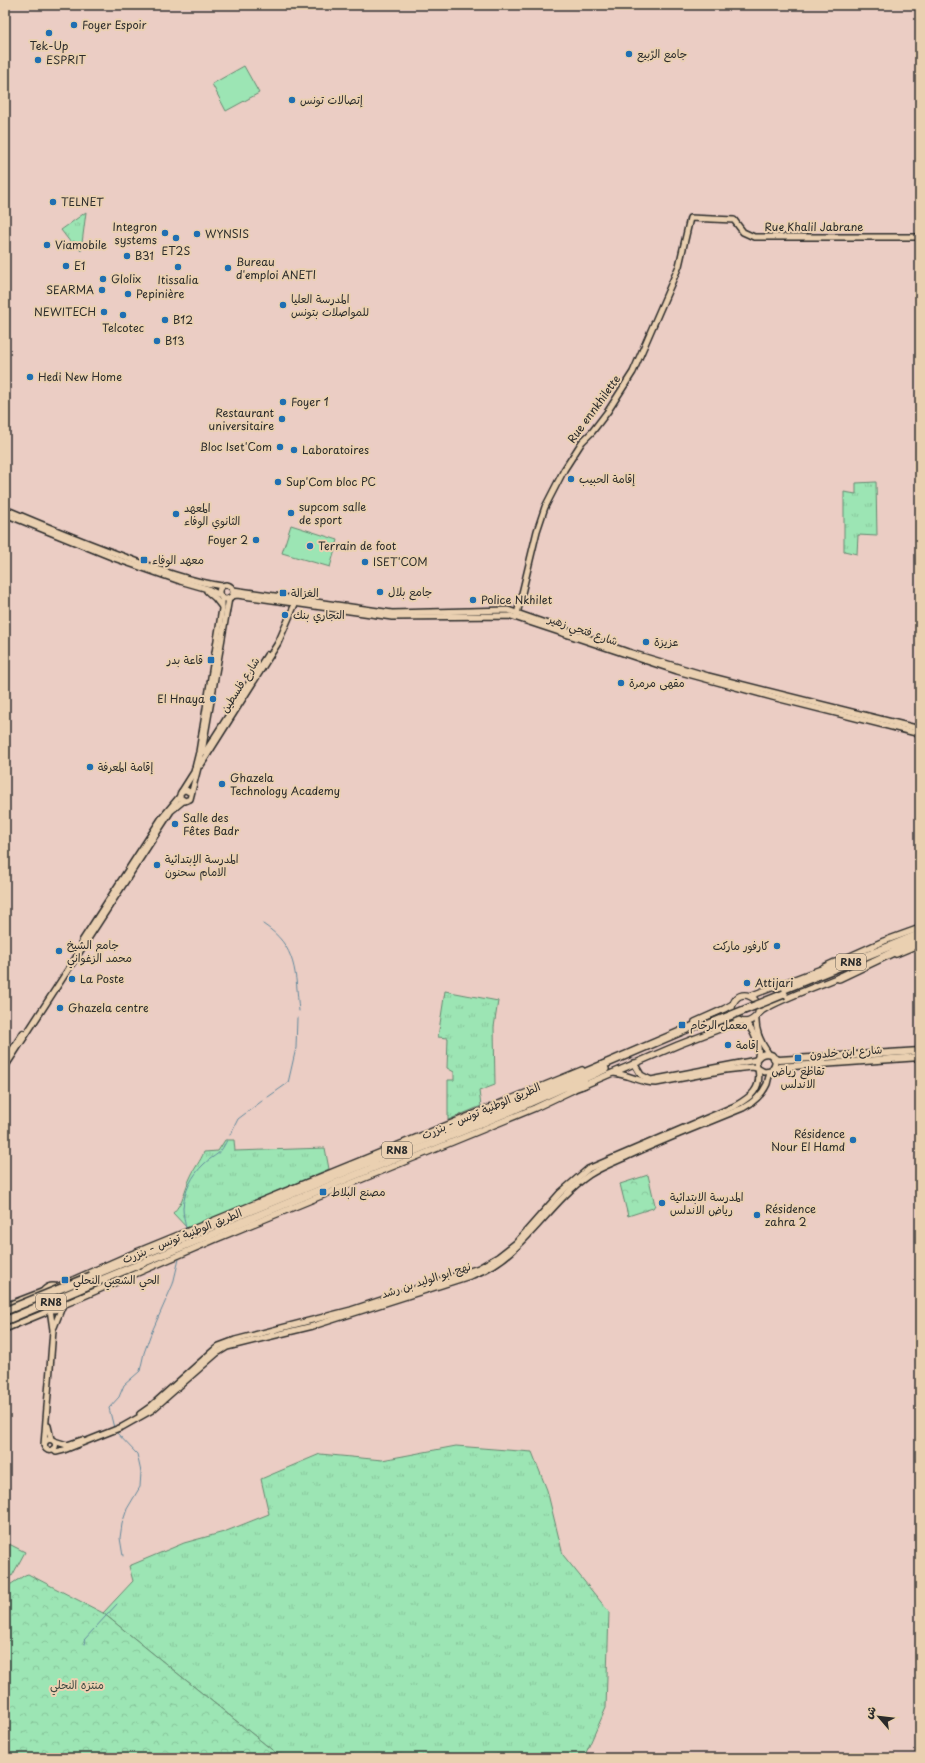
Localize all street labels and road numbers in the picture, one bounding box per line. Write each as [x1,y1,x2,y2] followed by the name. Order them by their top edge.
[765,218,863,235] street label: Rue Khalil Jabrane
[563,371,624,446] street label: Rue ennkhilette
[544,609,620,652] street label: شارع فتحي زهير
[216,654,264,716] street label: شارع فلسطين
[836,954,866,970] road number: RN8
[809,1040,883,1064] street label: شارع ابن خلدون
[419,1078,543,1143] street label: الطريق الوطنية تونس - بنزرت
[382,1142,412,1158] road number: RN8
[119,1204,244,1267] street label: الطريق الوطنية تونس - بنزرت
[379,1257,473,1302] street label: نهج ابو الوليد بن رشد
[36,1294,66,1310] road number: RN8

